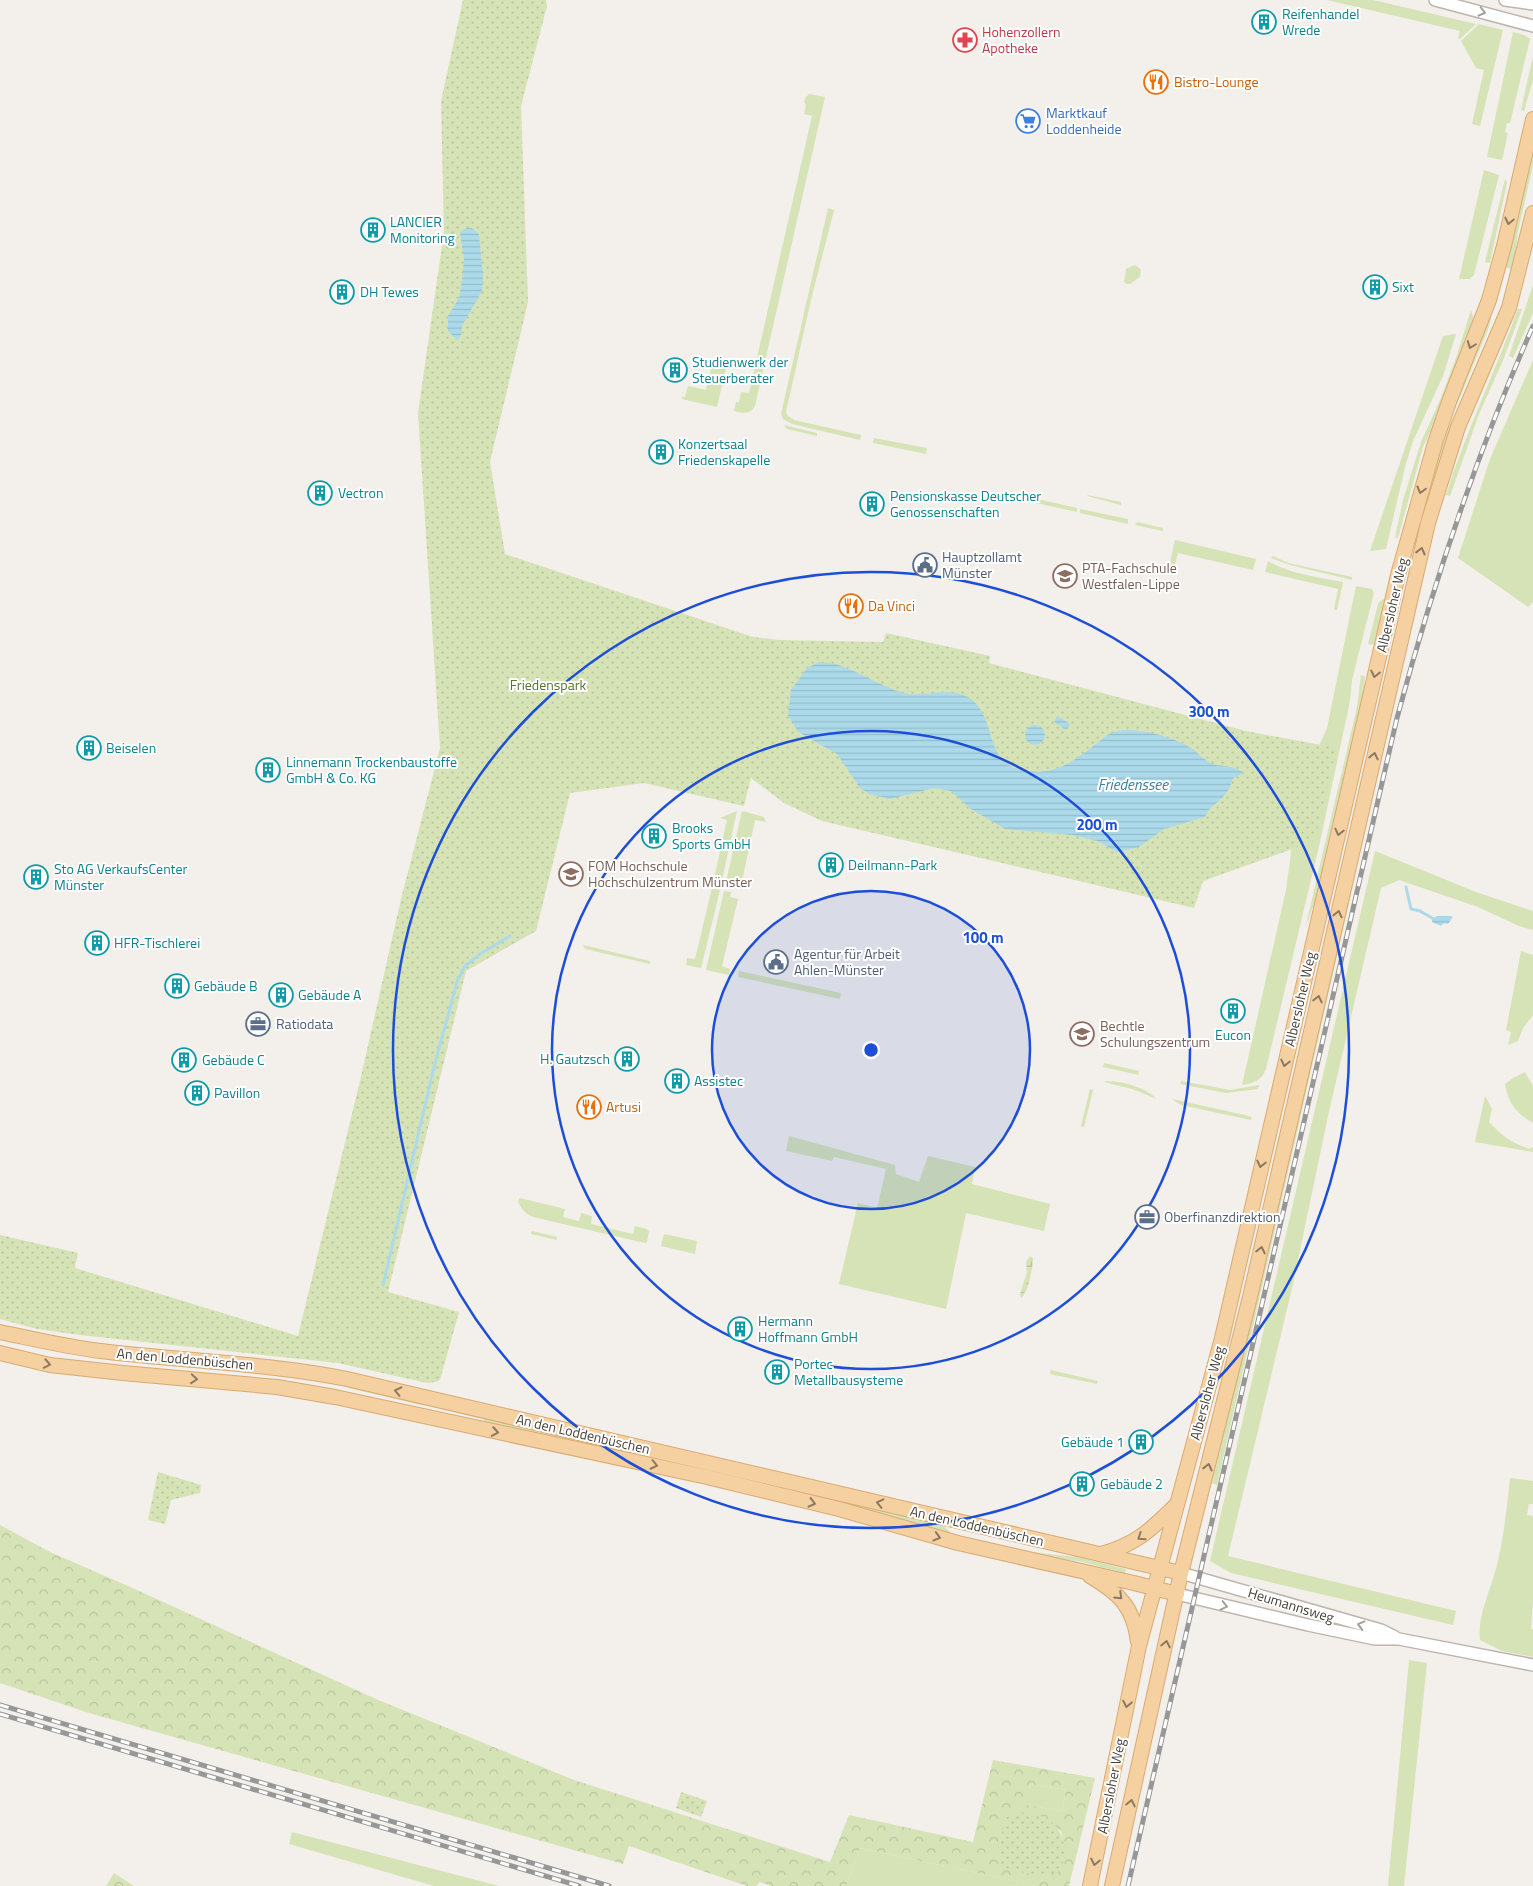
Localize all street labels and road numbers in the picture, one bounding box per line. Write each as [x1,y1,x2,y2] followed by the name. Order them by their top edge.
[1370,555,1413,654] street label: Albersloher Weg
[1278,949,1321,1048] street label: Albersloher Weg
[116,1342,254,1375] street label: An den Loddenbüschen
[1184,1343,1229,1442] street label: Albersloher Weg
[514,1408,652,1459] street label: An den Loddenbüschen
[908,1500,1046,1551] street label: An den Loddenbüschen
[1246,1581,1337,1628] street label: Heumannsweg
[1091,1736,1130,1835] street label: Albersloher Weg

